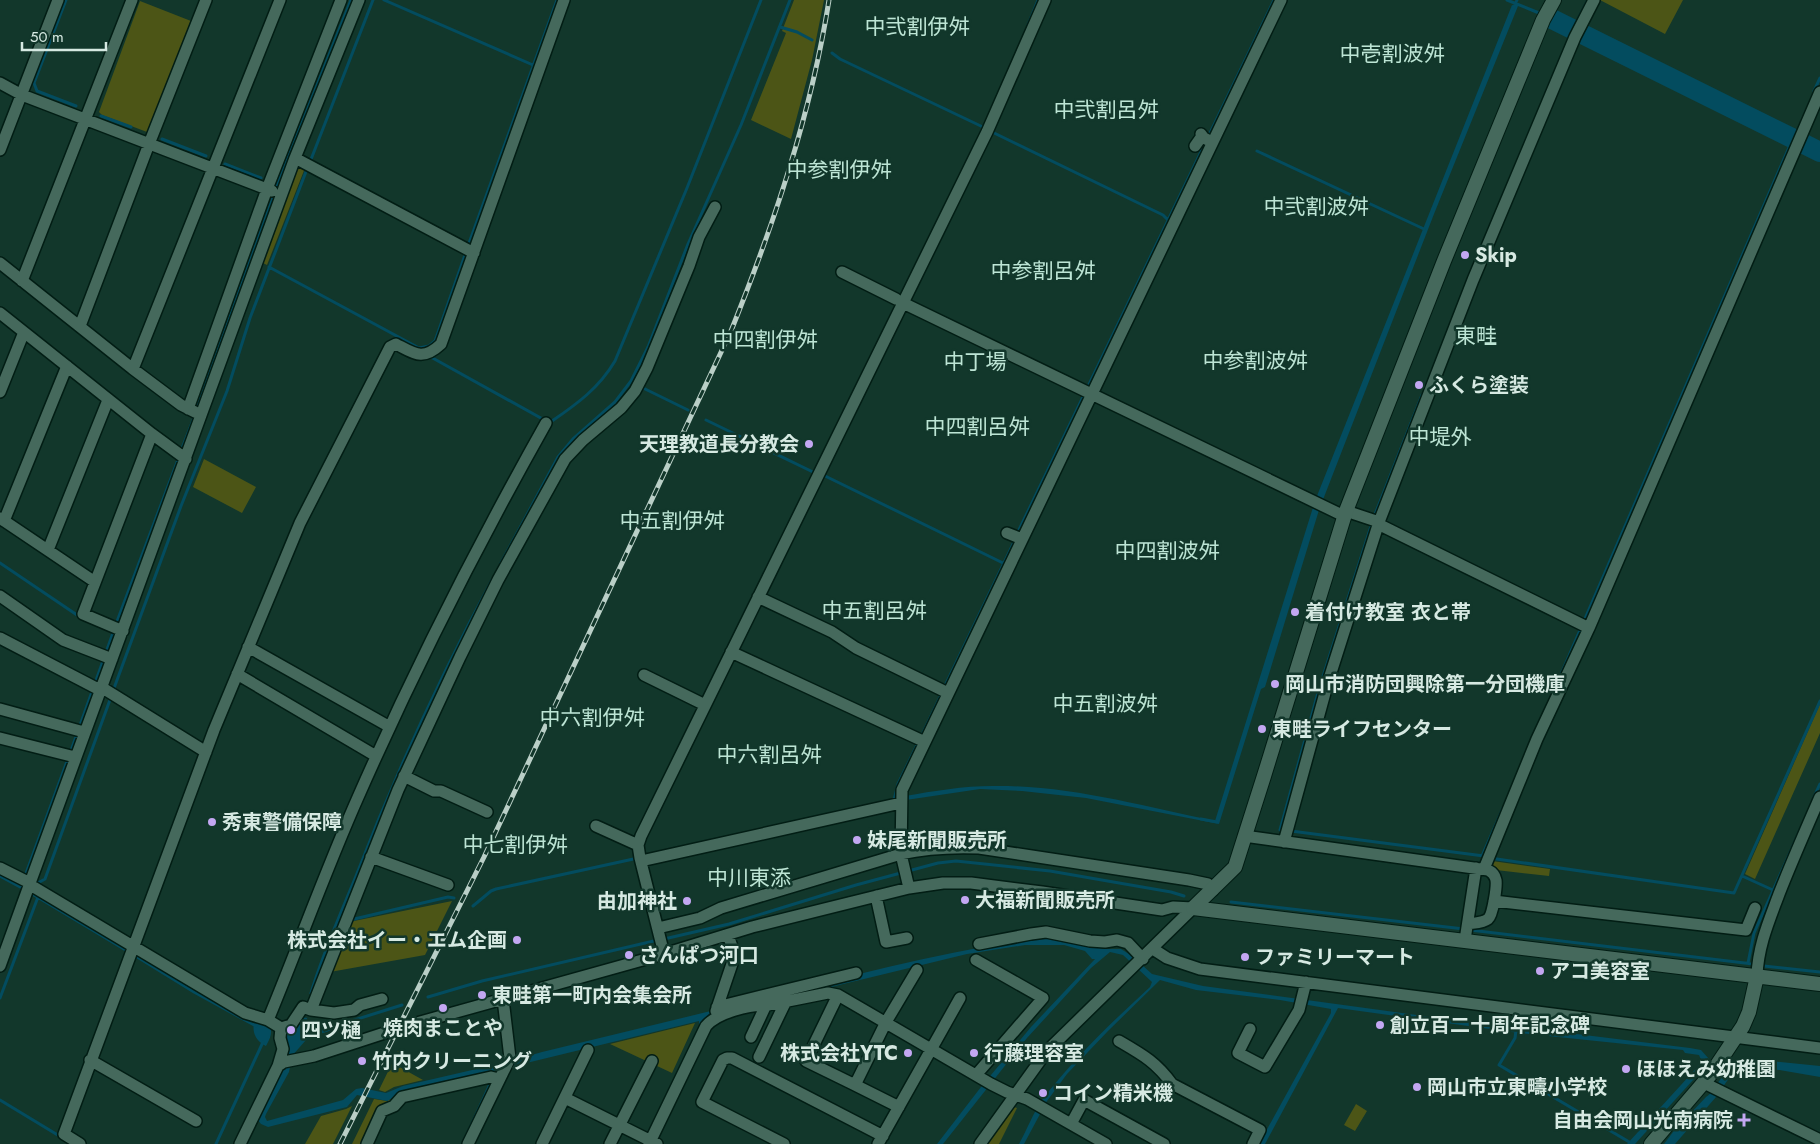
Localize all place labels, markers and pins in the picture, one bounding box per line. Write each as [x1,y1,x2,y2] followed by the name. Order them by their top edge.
[1475,241,1517,270] place label: Skip
[1459,249,1471,261] marker: Skip
[1429,371,1529,400] place label: ふくら塗装
[1413,379,1425,391] marker: ふくら塗装
[639,430,799,459] place label: 天理教道長分教会
[803,438,815,450] marker: 天理教道長分教会
[1305,598,1471,627] place label: 着付け教室 衣と帯
[1289,606,1301,618] marker: 着付け教室 衣と帯
[1285,670,1565,699] place label: 岡山市消防団興除第一分団機庫
[1269,678,1281,690] marker: 岡山市消防団興除第一分団機庫
[1272,715,1452,744] place label: 東畦ライフセンター
[1256,723,1268,735] marker: 東畦ライフセンター
[222,808,342,837] place label: 秀東警備保障
[206,816,218,828] marker: 秀東警備保障
[867,826,1007,855] place label: 妹尾新聞販売所
[851,834,863,846] marker: 妹尾新聞販売所
[975,886,1115,915] place label: 大福新聞販売所
[597,887,677,916] place label: 由加神社
[959,894,971,906] marker: 大福新聞販売所
[681,895,693,907] marker: 由加神社
[287,926,507,955] place label: 株式会社イー・エム企画
[511,934,523,946] marker: 株式会社イー・エム企画
[639,941,759,970] place label: さんぱつ河口
[1255,943,1415,972] place label: ファミリーマート
[623,949,635,961] marker: さんぱつ河口
[1239,951,1251,963] marker: ファミリーマート
[1550,957,1650,986] place label: アコ美容室
[1534,965,1546,977] marker: アコ美容室
[492,981,692,1010] place label: 東畦第一町内会集会所
[476,989,488,1001] marker: 東畦第一町内会集会所
[437,1002,449,1014] marker: 焼肉まことや
[1390,1011,1590,1040] place label: 創立百二十周年記念碑
[383,1014,503,1043] place label: 焼肉まことや
[301,1016,361,1045] place label: 四ツ樋
[1374,1019,1386,1031] marker: 創立百二十周年記念碑
[285,1024,297,1036] marker: 四ツ樋
[780,1039,898,1068] place label: 株式会社YTC
[984,1039,1084,1068] place label: 行藤理容室
[372,1047,532,1076] place label: 竹内クリーニング
[902,1047,914,1059] marker: 株式会社YTC
[968,1047,980,1059] marker: 行藤理容室
[356,1055,368,1067] marker: 竹内クリーニング
[1636,1055,1776,1084] place label: ほほえみ幼稚園
[1620,1063,1632,1075] marker: ほほえみ幼稚園
[1427,1073,1607,1102] place label: 岡山市立東疇小学校
[1053,1079,1173,1108] place label: コイン精米機
[1411,1081,1423,1093] marker: 岡山市立東疇小学校
[1037,1087,1049,1099] marker: コイン精米機
[1553,1106,1733,1135] place label: 自由会岡山光南病院
[1737,1113,1751,1127] marker: 自由会岡山光南病院

